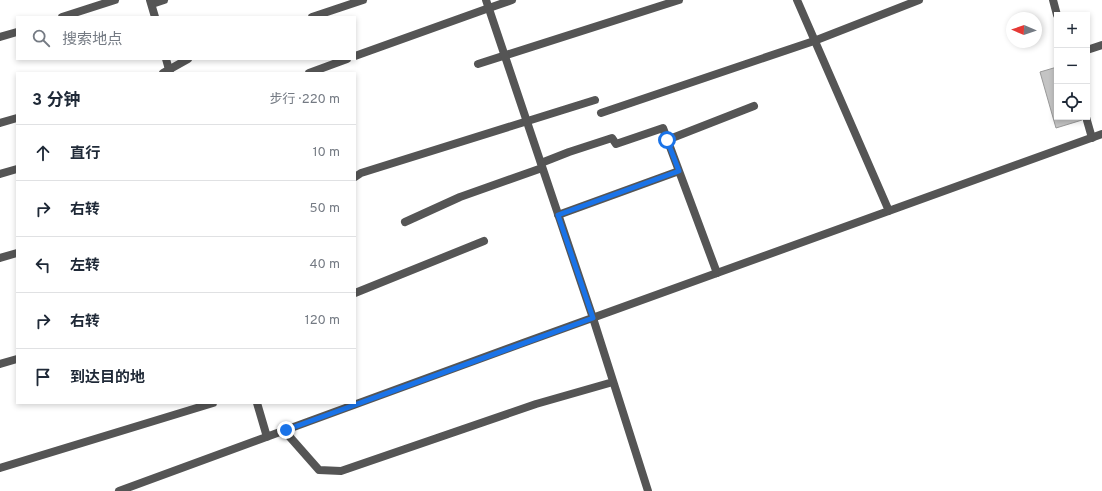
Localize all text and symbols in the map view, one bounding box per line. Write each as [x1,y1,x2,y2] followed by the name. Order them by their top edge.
[1006,12,1042,48] north arrow
[1054,12,1090,120] map controls
[1054,12,1090,48] button: +
[16,16,356,60] search box
[30,27,52,49] icon: search
[62,31,122,50] text: 搜索地点
[1054,48,1090,84] button: −
[1054,84,1090,120] button: locate
[32,90,80,112] text: 3 分钟
[270,92,340,108] text: 步行 · 220 m
[658,131,676,149] route start
[32,142,54,164] icon: ahead
[70,145,100,164] text: 直行
[313,145,340,161] text: 10 m
[32,198,54,220] icon: right
[70,201,100,220] text: 右转
[310,201,340,217] text: 50 m
[32,254,54,276] icon: left
[70,257,100,276] text: 左转
[310,257,340,273] text: 40 m
[32,310,54,332] icon: right
[70,313,100,332] text: 右转
[305,313,340,329] text: 120 m
[32,366,54,388] icon: arrive
[70,369,145,388] text: 到达目的地
[277,421,295,439] route end

